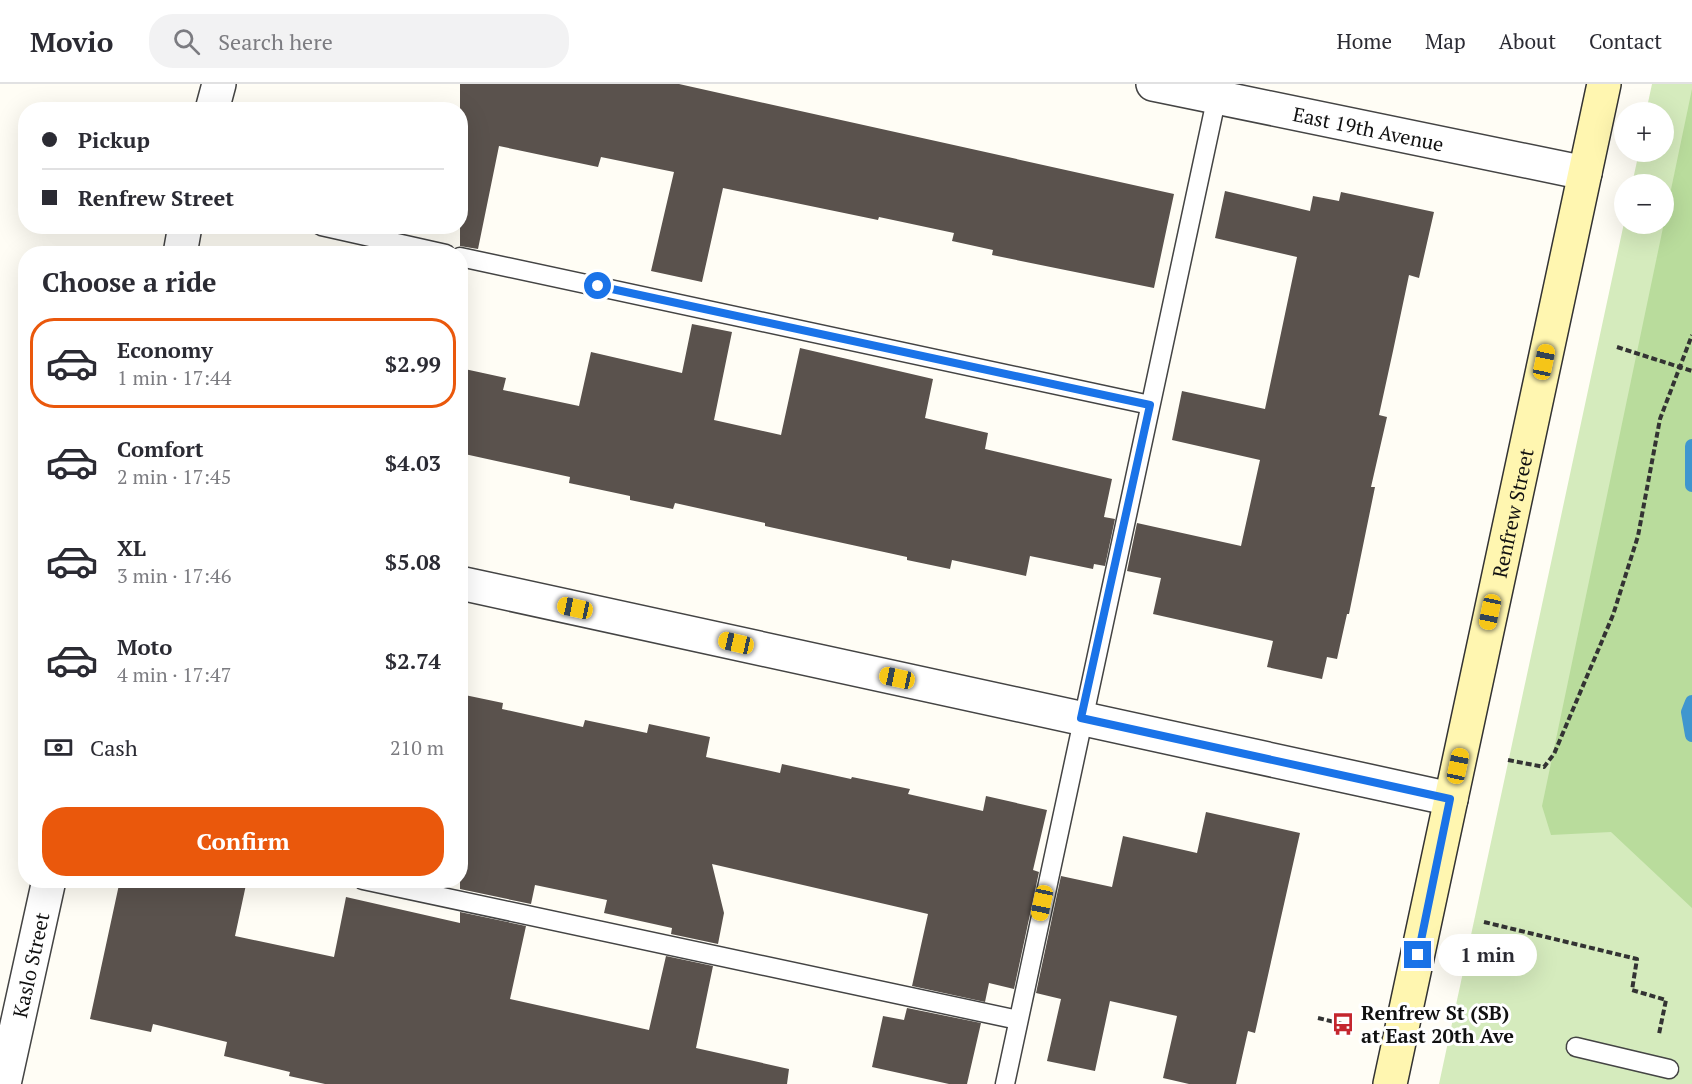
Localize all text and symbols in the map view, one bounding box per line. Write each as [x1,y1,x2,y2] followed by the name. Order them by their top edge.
[149,14,569,68] search box
[30,23,113,60] text: Movio
[170,25,203,58] icon: search
[218,27,333,56] text: Search here
[1336,27,1392,55] text: Home
[1425,27,1466,55] text: Map
[1499,27,1556,55] text: About
[1589,27,1662,55] text: Contact
[1291,100,1446,157] street label: East 19th Avenue
[1614,102,1674,234] map controls
[1614,102,1674,162] button: +
[78,125,150,154] text: Pickup
[1614,174,1674,234] button: −
[78,183,234,212] text: Renfrew Street
[42,264,217,300] text: Choose a ride
[584,272,611,299] route start
[117,335,213,364] text: Economy
[45,336,99,390] icon: car
[1531,343,1557,381] car
[385,349,441,378] text: $2.99
[117,364,231,391] text: 1 min · 17:44
[117,434,203,463] text: Comfort
[45,435,99,489] icon: car
[1485,445,1539,580] street label: Renfrew Street
[385,448,441,477] text: $4.03
[117,463,231,490] text: 2 min · 17:45
[117,533,146,562] text: XL
[45,534,99,588] icon: car
[385,547,441,576] text: $5.08
[117,562,231,589] text: 3 min · 17:46
[1477,593,1503,631] car
[556,595,594,621] car
[716,630,756,656] car
[117,632,172,661] text: Moto
[45,633,99,687] icon: car
[385,646,441,675] text: $2.74
[117,661,231,688] text: 4 min · 17:47
[878,665,916,691] car
[42,731,75,764] icon: cash
[90,733,138,762] text: Cash
[390,734,444,761] text: 210 m
[1445,747,1471,785] car
[42,807,444,876] button: Confirm
[1029,884,1055,922] car
[6,909,55,1020] street label: Kaslo Street
[1439,934,1538,976] callout: 1 min
[1404,941,1431,968] route end
[1460,941,1515,968] text: 1 min
[1361,999,1514,1049] place label: Renfrew St (SB) at East 20th Ave
[1330,1011,1356,1037] bus stop icon: Renfrew St (SB) at East 20th Ave

